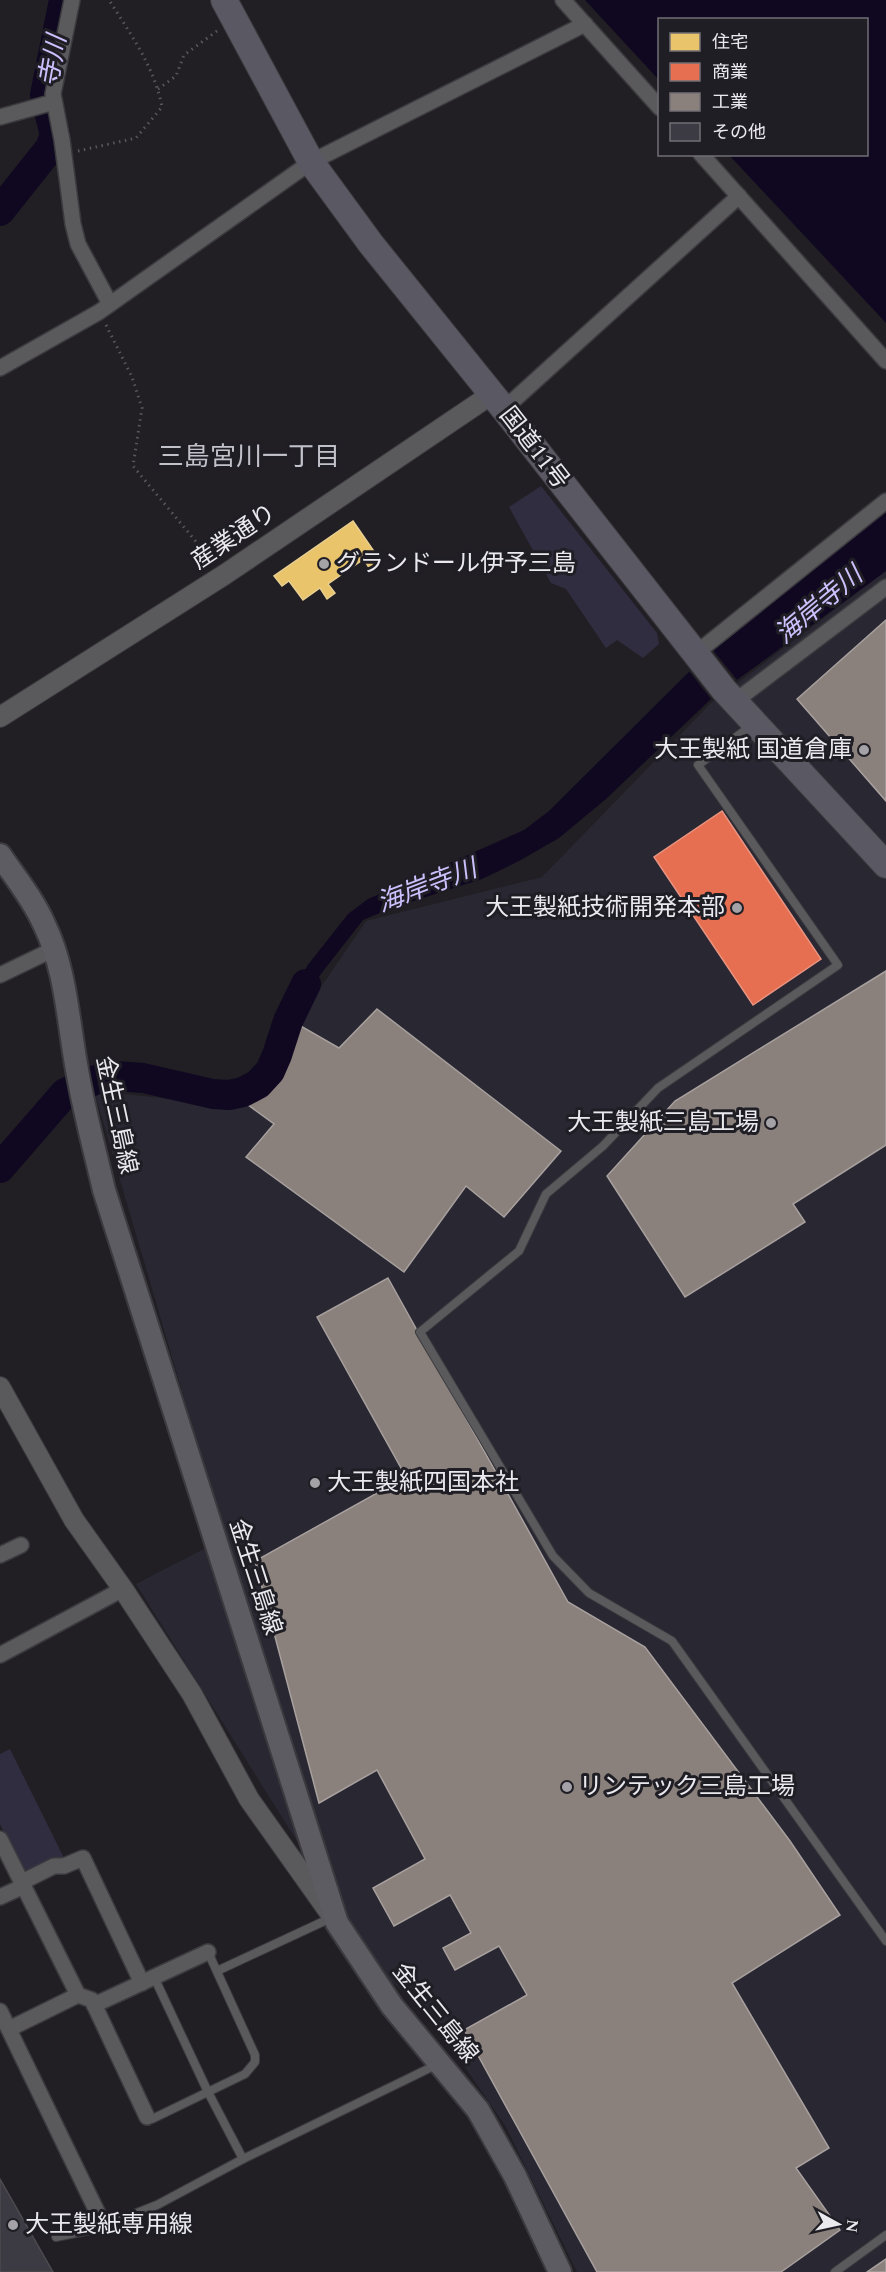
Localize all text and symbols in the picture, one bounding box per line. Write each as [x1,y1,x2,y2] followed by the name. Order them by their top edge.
[658,18,868,156] legend
[29,29,78,90] water label: 寺川
[712,29,748,56] text: 住宅
[712,59,748,86] text: 商業
[712,89,748,116] text: 工業
[712,119,766,146] text: その他
[490,399,578,497] street label: 国道11号
[158,437,340,477] district label: 三島宮川一丁目
[184,495,284,579] street label: 産業通り
[336,546,576,582] place label: グランドール伊予三島
[766,554,874,654] water label: 海岸寺川
[317,557,331,571] marker: グランドール伊予三島
[654,732,852,768] place label: 大王製紙 国道倉庫
[857,743,871,757] marker: 大王製紙 国道倉庫
[371,848,486,923] water label: 海岸寺川
[485,890,725,926] place label: 大王製紙技術開発本部
[730,901,744,915] marker: 大王製紙技術開発本部
[86,1053,146,1177] street label: 金生三島線
[567,1105,759,1141] place label: 大王製紙三島工場
[764,1116,778,1130] marker: 大王製紙三島工場
[327,1465,519,1501] place label: 大王製紙四国本社
[308,1476,322,1490] marker: 大王製紙四国本社
[219,1514,291,1640] street label: 金生三島線
[579,1769,795,1805] place label: リンテック三島工場
[560,1780,574,1794] marker: リンテック三島工場
[383,1955,487,2071] street label: 金生三島線
[808,2194,868,2254] north arrow
[25,2207,193,2243] place label: 大王製紙専用線
[6,2218,20,2232] marker: 大王製紙専用線
[839,2218,865,2234] text: N

